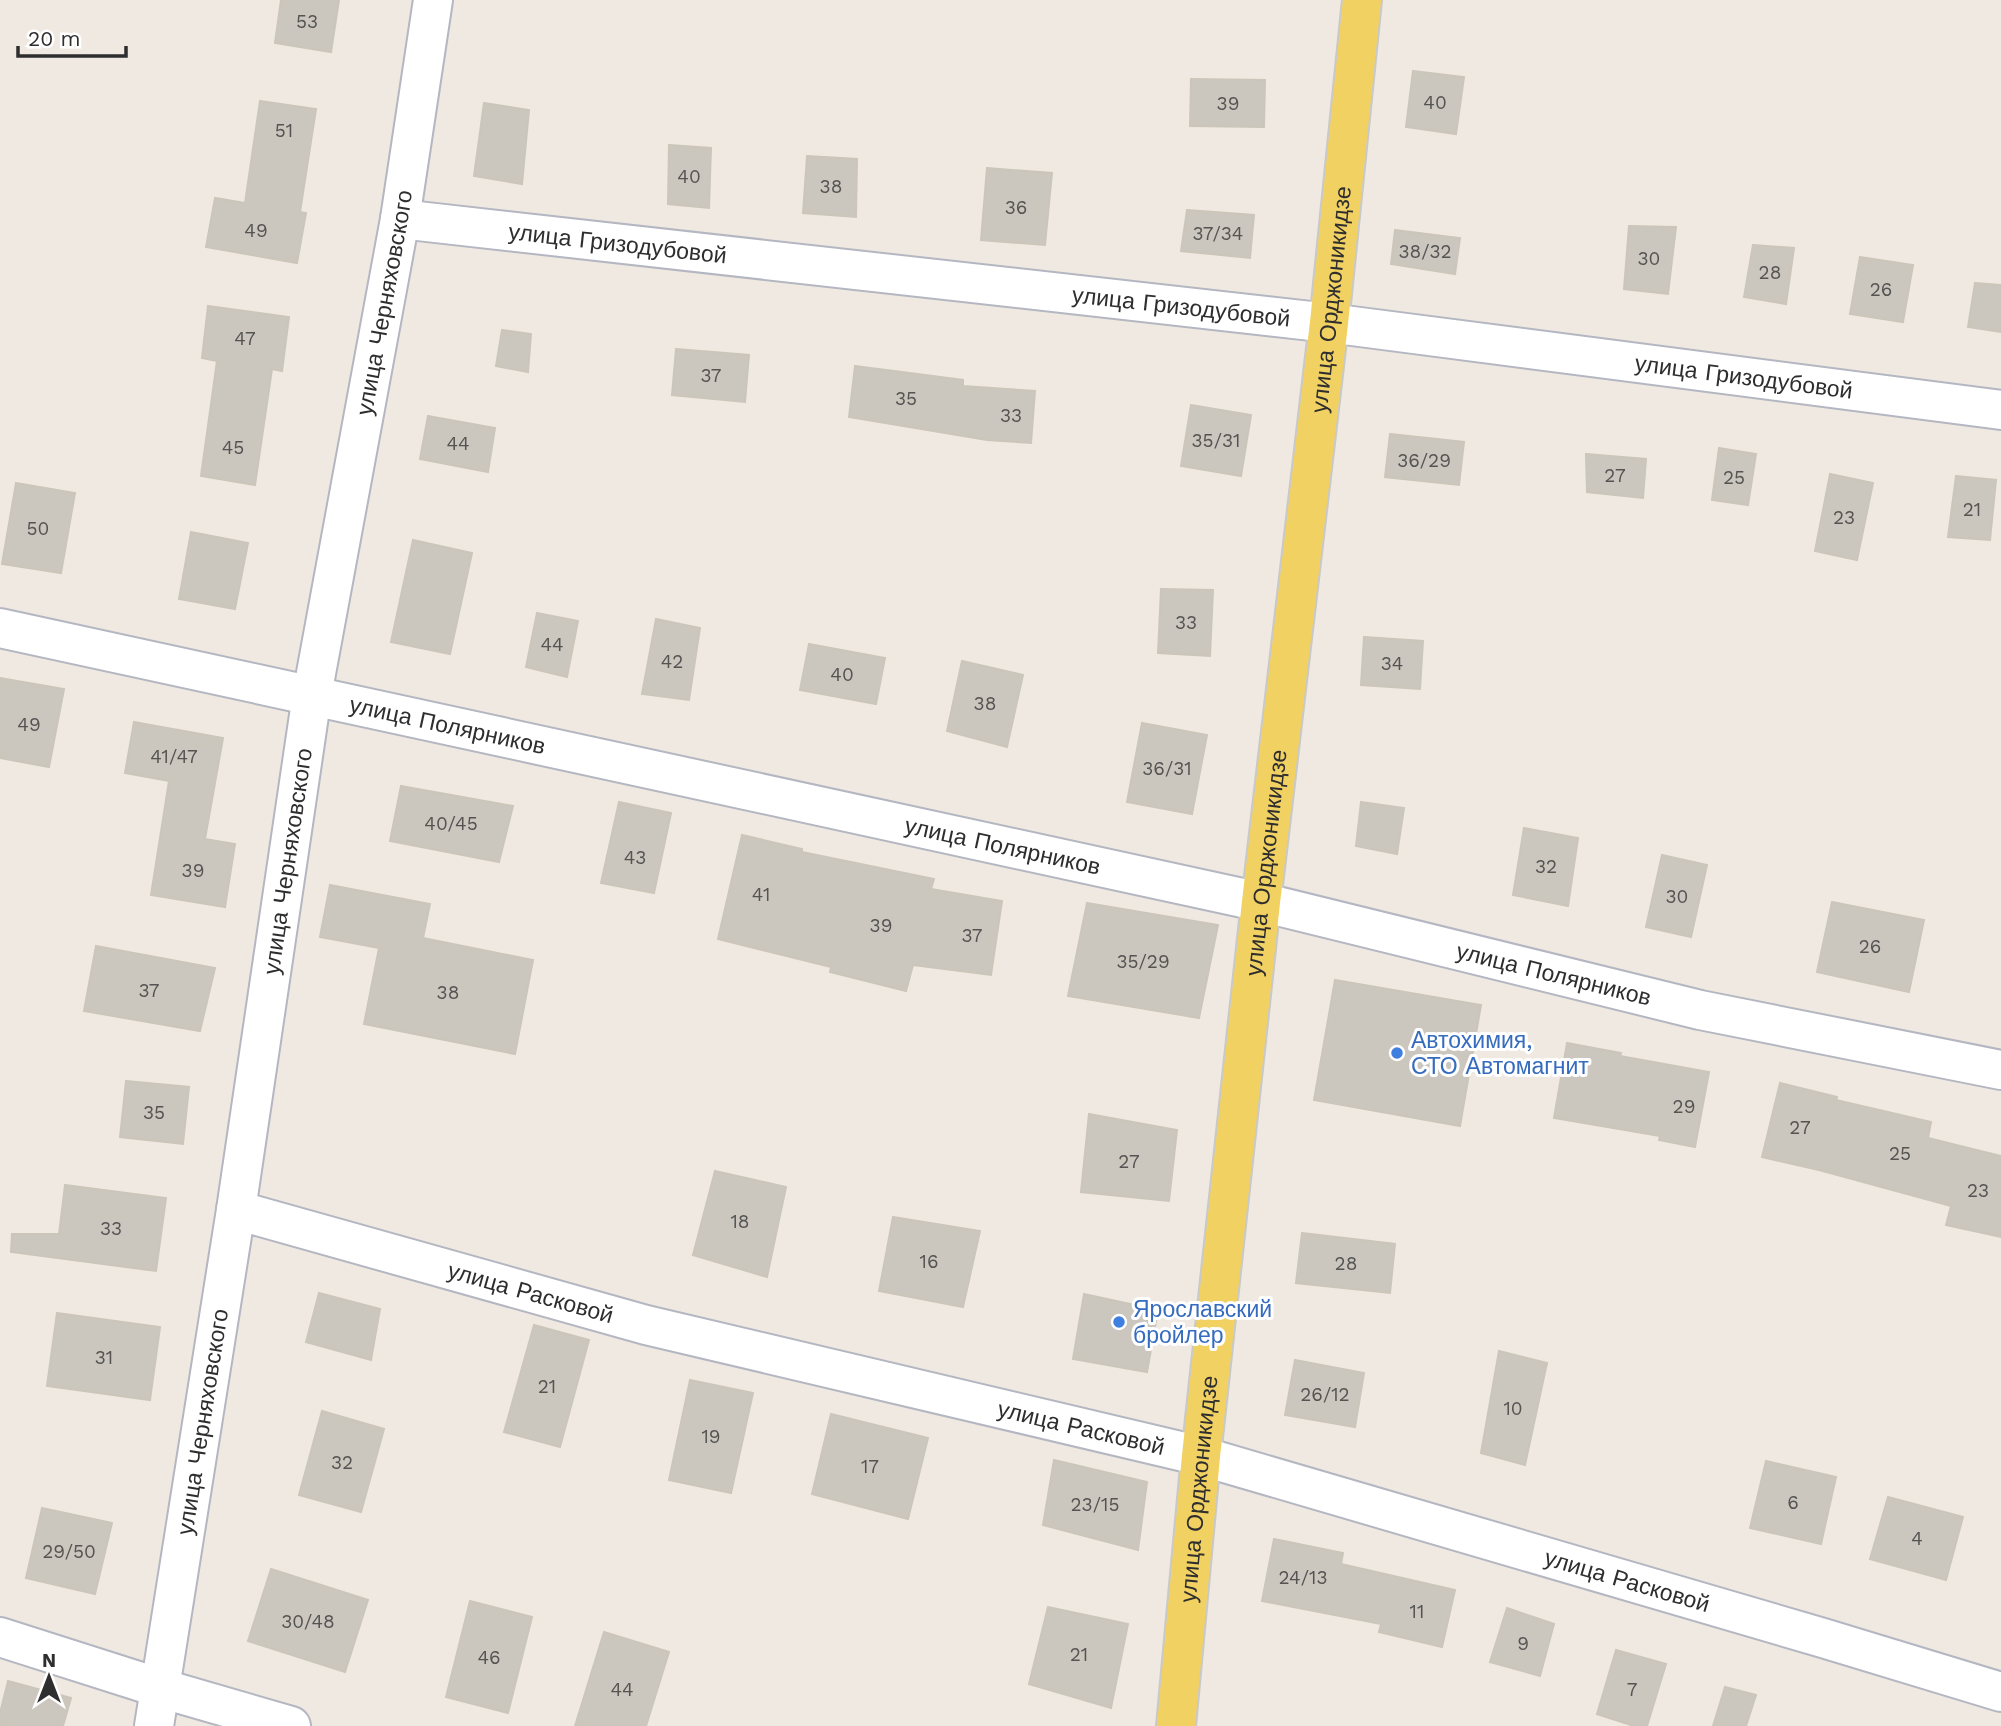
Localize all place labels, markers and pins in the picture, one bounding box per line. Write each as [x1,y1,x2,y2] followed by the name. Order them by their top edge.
[1411,1027,1589,1080] place label: Автохимия, СТО Автомагнит
[1389,1045,1405,1061] marker: Автохимия, СТО Автомагнит
[1133,1296,1272,1349] place label: Ярославский бройлер
[1111,1314,1127,1330] marker: Ярославский бройлер

